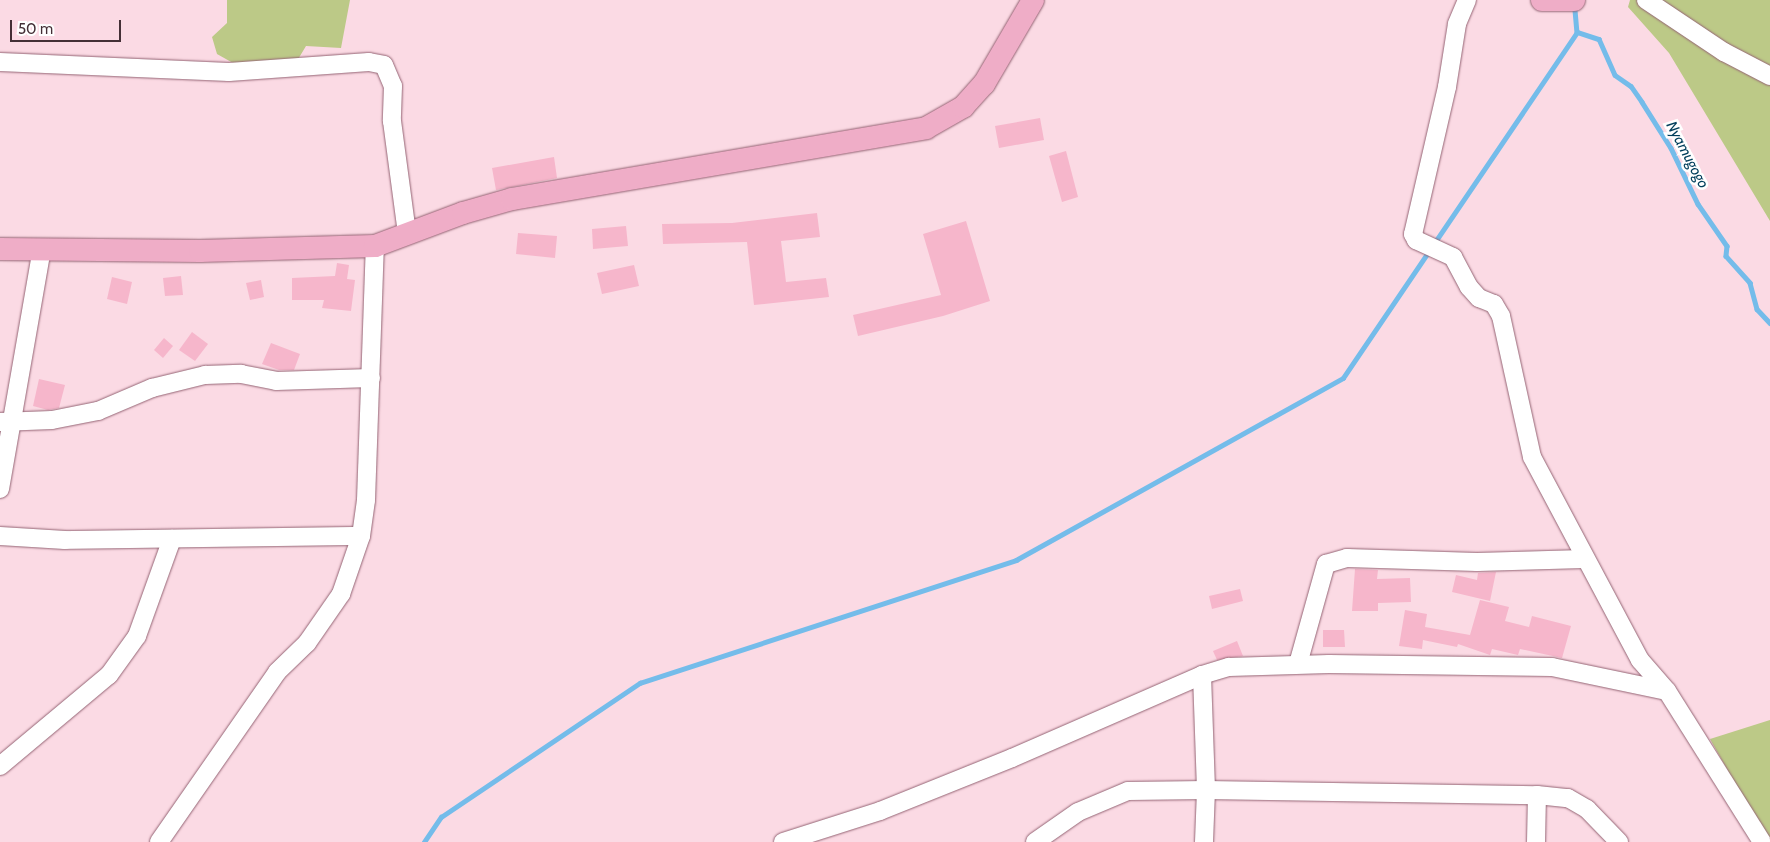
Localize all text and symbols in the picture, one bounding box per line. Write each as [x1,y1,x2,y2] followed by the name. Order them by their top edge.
[12,10,124,42] scale bar
[18,20,53,38] text: 50 m
[1662,118,1712,192] water label: Nyamugogo

